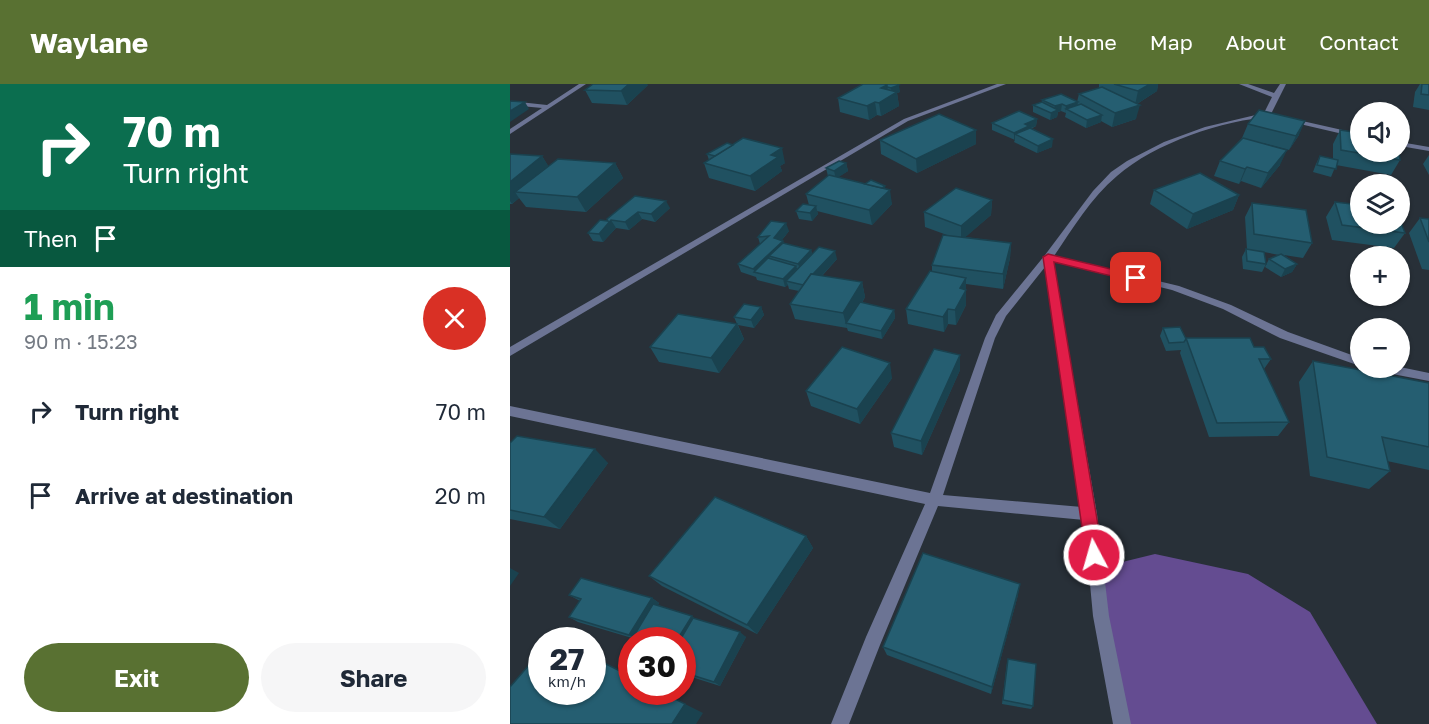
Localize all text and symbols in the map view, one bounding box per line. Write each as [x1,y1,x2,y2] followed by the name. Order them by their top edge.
[30,26,148,59] text: Waylane
[1057,29,1117,55] text: Home
[1150,29,1193,55] text: Map
[1226,29,1286,55] text: About
[1319,29,1399,55] text: Contact
[1350,102,1410,378] map controls
[1350,102,1410,162] button: sound
[123,106,220,156] text: 70 m
[24,108,102,186] icon: right
[123,157,249,189] text: Turn right
[1350,174,1410,234] button: layers
[89,222,122,255] icon: arrive
[24,225,77,252] text: Then
[1350,246,1410,306] button: +
[1110,252,1161,303] pin
[1119,261,1152,294] icon: arrive
[24,285,115,328] text: 1 min
[423,287,486,350] button: close
[1350,318,1410,378] button: −
[24,329,138,353] text: 90 m · 15:23
[24,395,57,428] icon: right
[75,398,179,425] text: Turn right
[436,398,486,425] text: 70 m
[24,479,57,512] icon: arrive
[75,482,293,509] text: Arrive at destination
[435,482,486,509] text: 20 m
[1062,523,1126,587] position arrow
[618,627,696,705] speed limit sign: 30
[550,641,584,677] text: 27
[24,643,249,712] button: Exit
[261,643,486,712] button: Share
[548,672,586,690] text: km/h

